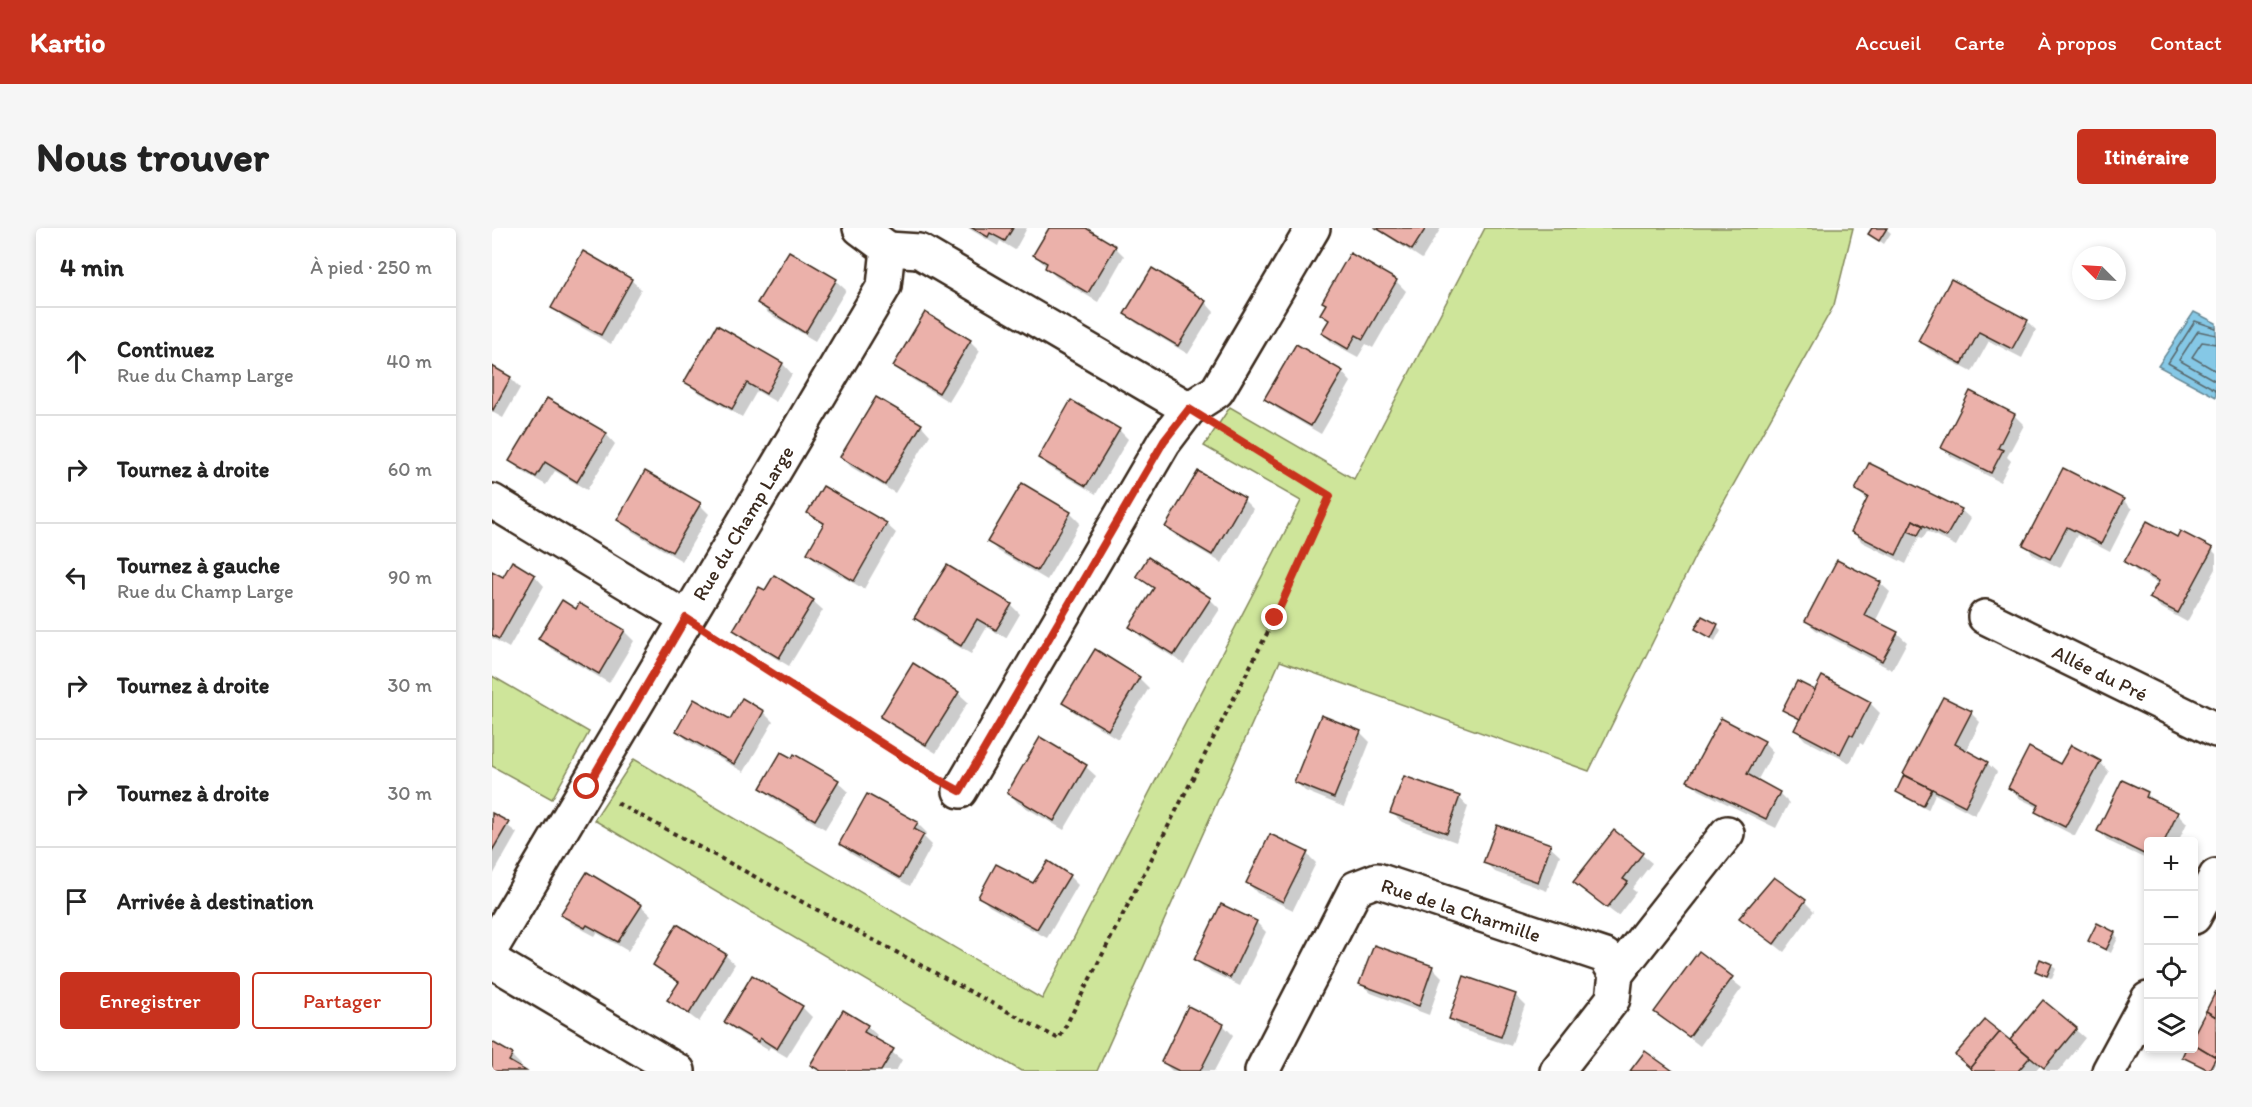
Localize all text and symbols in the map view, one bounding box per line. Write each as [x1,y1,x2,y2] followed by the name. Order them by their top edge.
[30,25,105,59] text: Kartio
[1856,30,1921,55] text: Accueil
[1954,30,2005,55] text: Carte
[2038,30,2117,55] text: À propos
[2150,30,2222,55] text: Contact
[2077,129,2216,184] button: Itinéraire
[36,131,269,182] text: Nous trouver
[2072,246,2126,300] north arrow
[60,251,124,283] text: 4 min
[310,255,432,279] text: À pied · 250 m
[117,336,214,363] text: Continuez
[60,345,93,378] icon: ahead
[386,349,432,373] text: 40 m
[117,363,294,387] text: Rue du Champ Large
[687,441,799,605] street label: Rue du Champ Large
[60,453,93,486] icon: right
[117,456,269,483] text: Tournez à droite
[388,457,432,481] text: 60 m
[117,552,280,579] text: Tournez à gauche
[60,561,93,594] icon: left
[388,565,432,589] text: 90 m
[117,579,294,603] text: Rue du Champ Large
[1261,604,1287,630] route end
[2048,640,2152,706] street label: Allée du Pré
[60,669,93,702] icon: right
[117,672,269,699] text: Tournez à droite
[387,673,432,697] text: 30 m
[573,773,599,799] route start
[60,777,93,810] icon: right
[117,780,269,807] text: Tournez à droite
[387,781,432,805] text: 30 m
[2144,837,2198,1053] map controls
[2144,837,2198,891] button: +
[1378,873,1544,947] street label: Rue de la Charmille
[60,885,93,918] icon: arrive
[117,888,313,915] text: Arrivée à destination
[2144,891,2198,945] button: −
[2144,945,2198,999] button: locate
[60,972,240,1029] button: Enregistrer
[252,972,432,1029] button: Partager
[2144,999,2198,1053] button: layers

